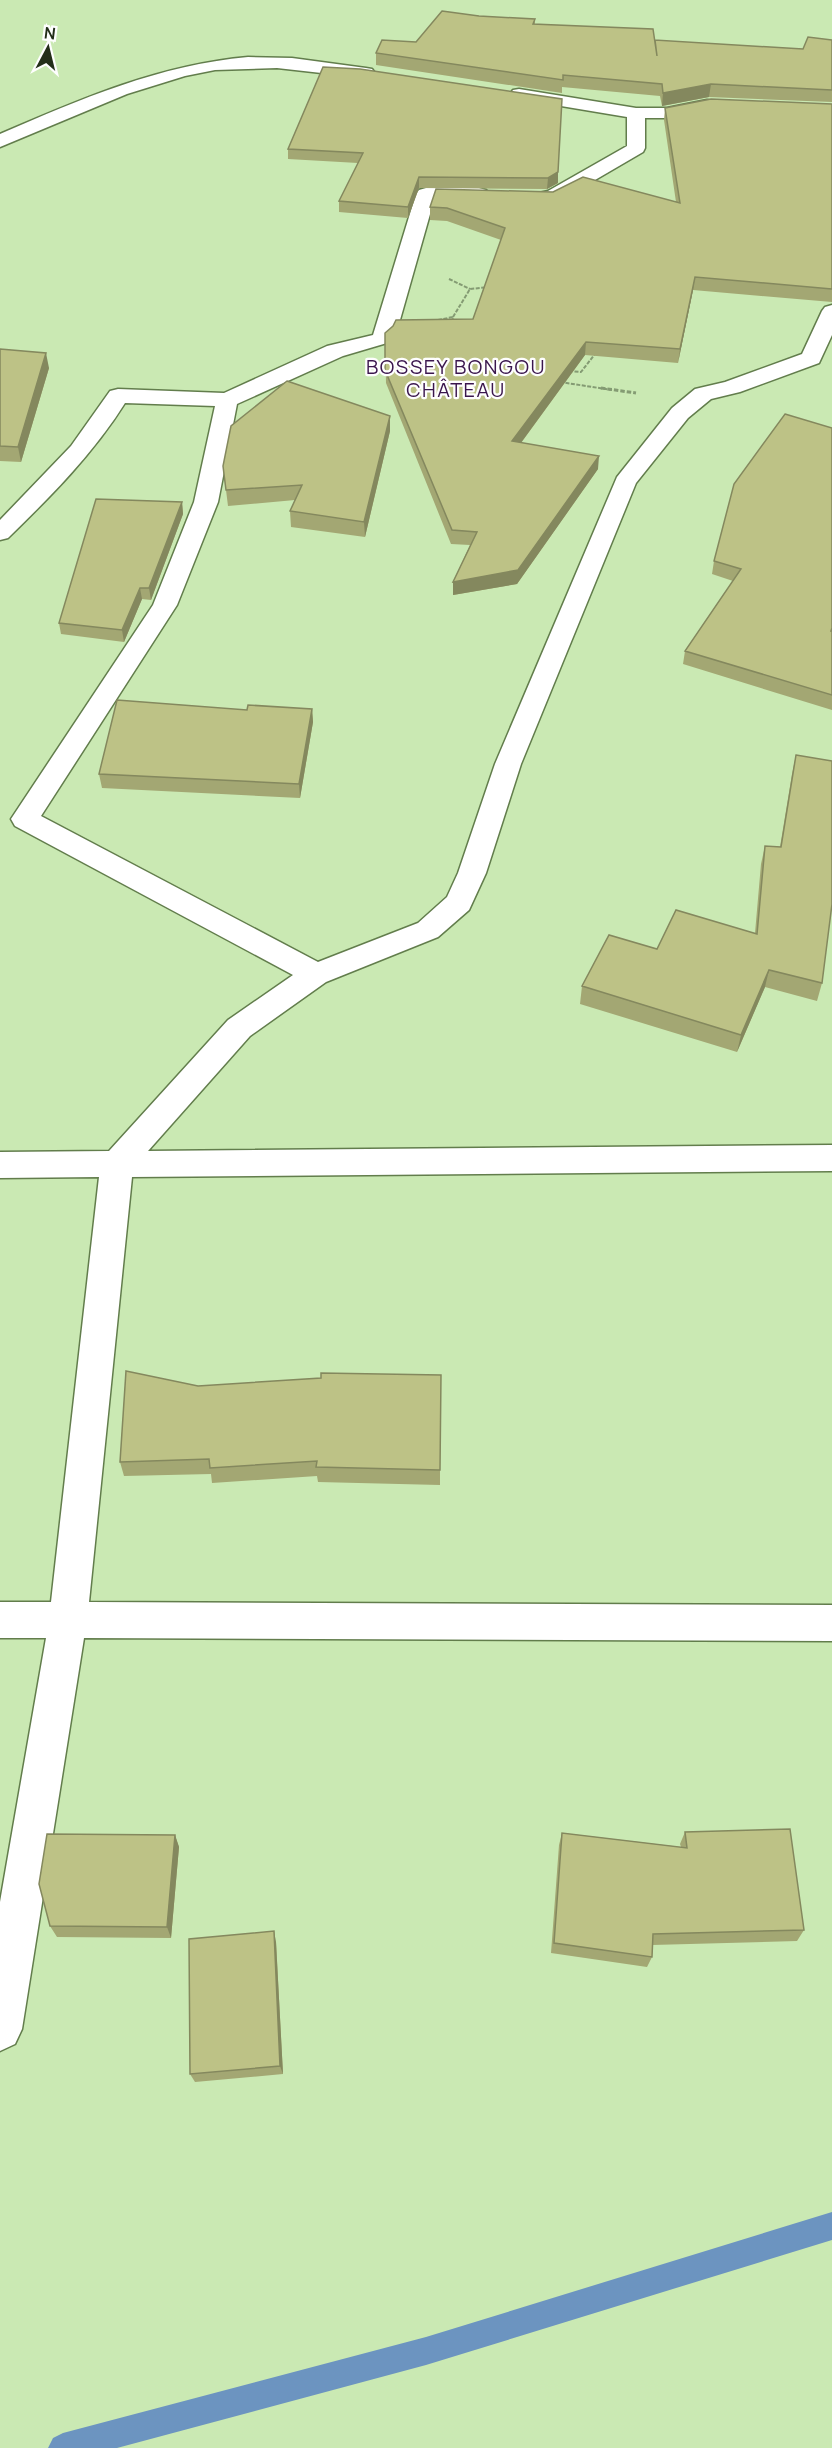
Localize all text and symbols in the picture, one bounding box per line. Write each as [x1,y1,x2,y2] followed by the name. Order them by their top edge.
[18,18,78,78] north arrow
[43,21,57,45] text: N
[366,353,546,403] district label: BOSSEY BONGOU CHÂTEAU

